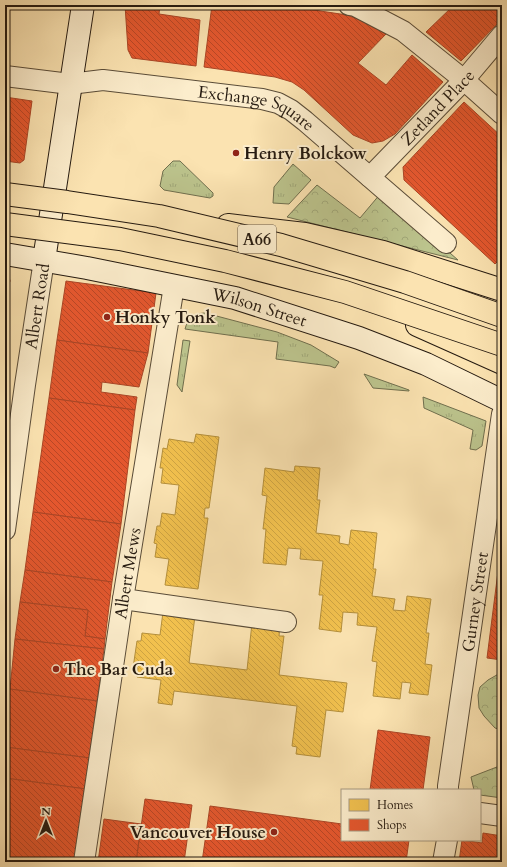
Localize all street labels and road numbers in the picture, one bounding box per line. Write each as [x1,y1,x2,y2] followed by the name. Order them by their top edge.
[396,65,480,151] street label: Zetland Place
[197,80,320,136] street label: Exchange Square
[238,225,276,253] road number: A66
[20,262,55,351] street label: Albert Road
[209,282,310,333] street label: Wilson Street
[109,525,147,621] street label: Albert Mews
[457,550,494,654] street label: Gurney Street

